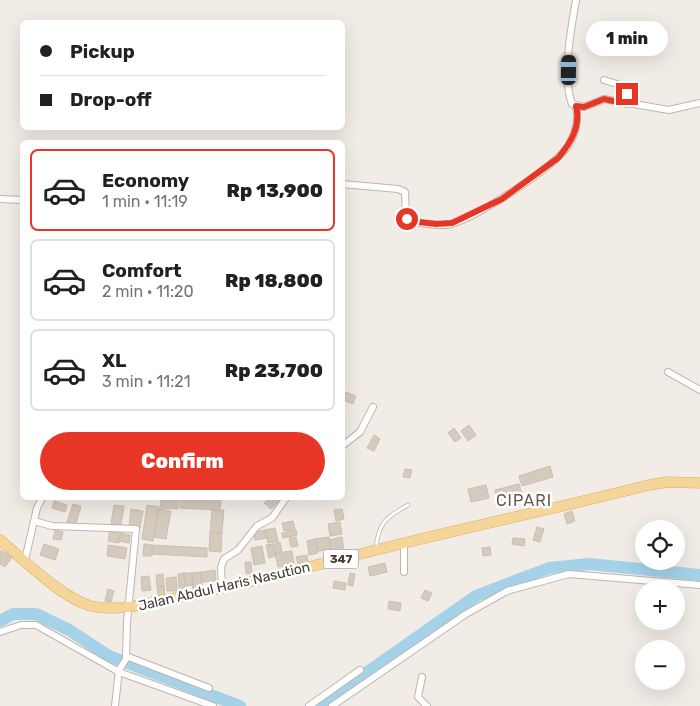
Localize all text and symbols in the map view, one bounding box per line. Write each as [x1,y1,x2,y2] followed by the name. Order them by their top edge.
[586,22,668,56] callout: 1 min
[606,29,648,48] text: 1 min
[70,40,135,63] text: Pickup
[561,55,576,85] car
[616,83,638,105] route end
[70,88,152,111] text: Drop-off
[42,168,87,213] icon: car
[102,169,189,192] text: Economy
[227,179,323,202] text: Rp 13,900
[102,192,188,211] text: 1 min · 11:19
[396,208,418,230] route start
[42,258,87,303] icon: car
[102,259,182,282] text: Comfort
[225,269,323,292] text: Rp 18,800
[102,282,194,301] text: 2 min · 11:20
[42,348,87,393] icon: car
[102,349,126,372] text: XL
[225,359,323,382] text: Rp 23,700
[102,372,190,391] text: 3 min · 11:21
[40,432,325,490] button: Confirm
[496,491,552,510] district label: CIPARI
[635,520,685,690] map controls
[635,520,685,570] button: locate
[324,550,358,568] road number: 347
[136,558,312,615] street label: Jalan Abdul Haris Nasution
[635,580,685,630] button: +
[635,640,685,690] button: −

